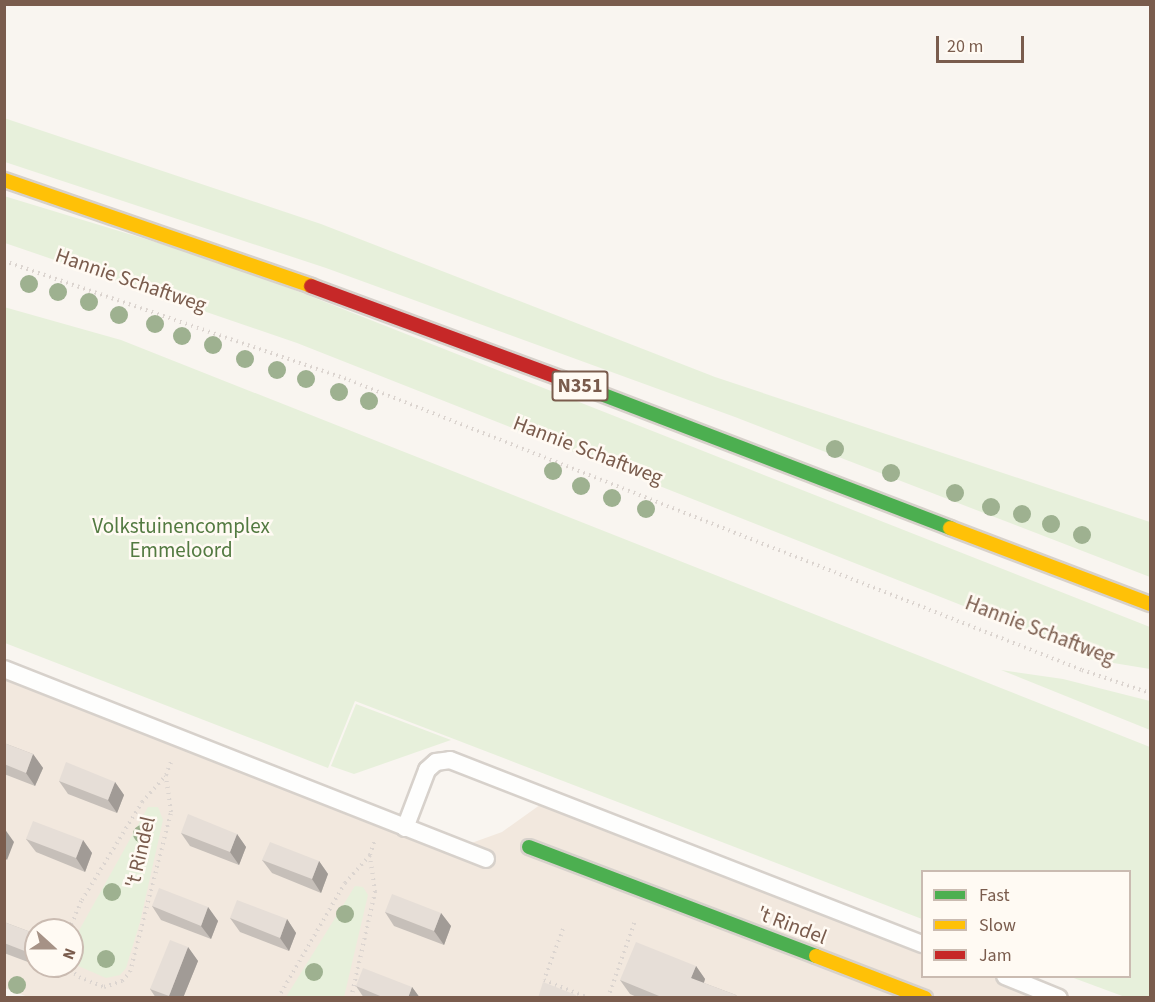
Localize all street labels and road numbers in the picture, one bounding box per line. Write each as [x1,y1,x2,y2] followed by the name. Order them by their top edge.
[52,242,210,318] street label: Hannie Schaftweg
[552,369,608,403] road number: N351
[510,410,666,490] street label: Hannie Schaftweg
[962,590,1118,670] street label: Hannie Schaftweg
[120,814,160,890] street label: 't Rindel
[754,900,830,950] street label: 't Rindel

